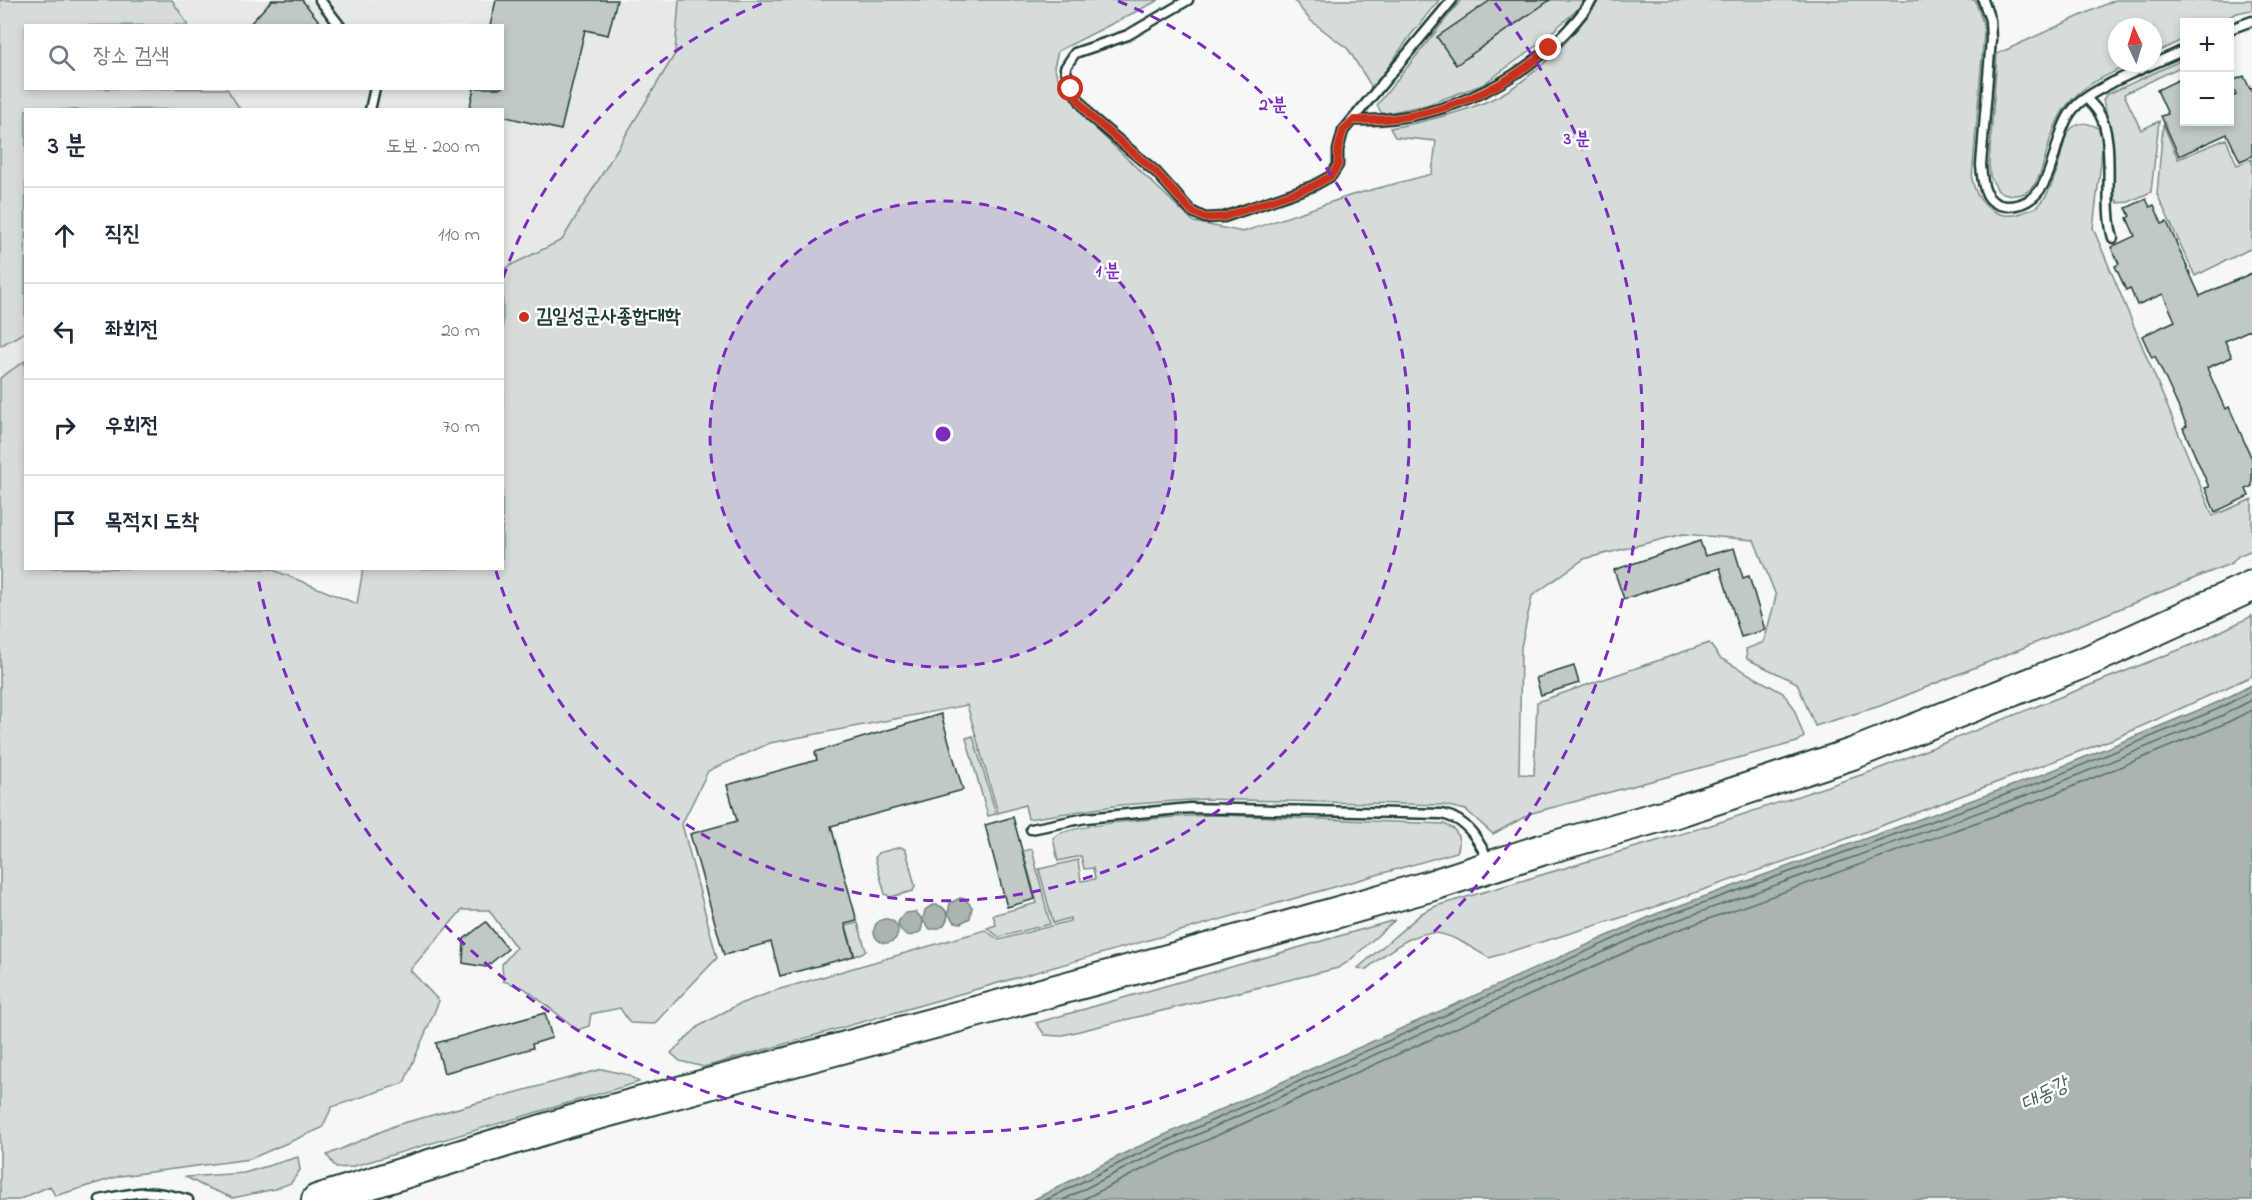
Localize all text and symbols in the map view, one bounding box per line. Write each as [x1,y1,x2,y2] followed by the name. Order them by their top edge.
[2108,18,2162,72] north arrow
[2180,18,2234,126] map controls
[2180,18,2234,72] button: +
[24,24,504,90] search box
[1535,34,1561,60] route end
[45,41,78,74] icon: search
[93,41,169,73] text: 장소 검색
[2180,72,2234,126] button: −
[1057,75,1083,101] route start
[1258,93,1287,119] text: 2 분
[1563,127,1590,153] text: 3 분
[48,128,86,166] text: 3 분
[386,133,480,162] text: 도보 · 200 m
[48,219,81,252] icon: ahead
[105,219,140,251] text: 직진
[438,221,480,250] text: 110 m
[1096,259,1120,285] text: 1 분
[536,303,681,332] place label: 김일성군사종합대학
[517,310,531,324] marker: 김일성군사종합대학
[48,315,81,348] icon: left
[105,315,158,347] text: 좌회전
[441,317,480,346] text: 20 m
[48,411,81,444] icon: right
[105,411,158,443] text: 우회전
[443,413,480,442] text: 70 m
[933,424,953,444] centre of rings
[48,507,81,540] icon: arrive
[105,507,199,539] text: 목적지 도착
[2016,1069,2076,1120] water label: 대동강

